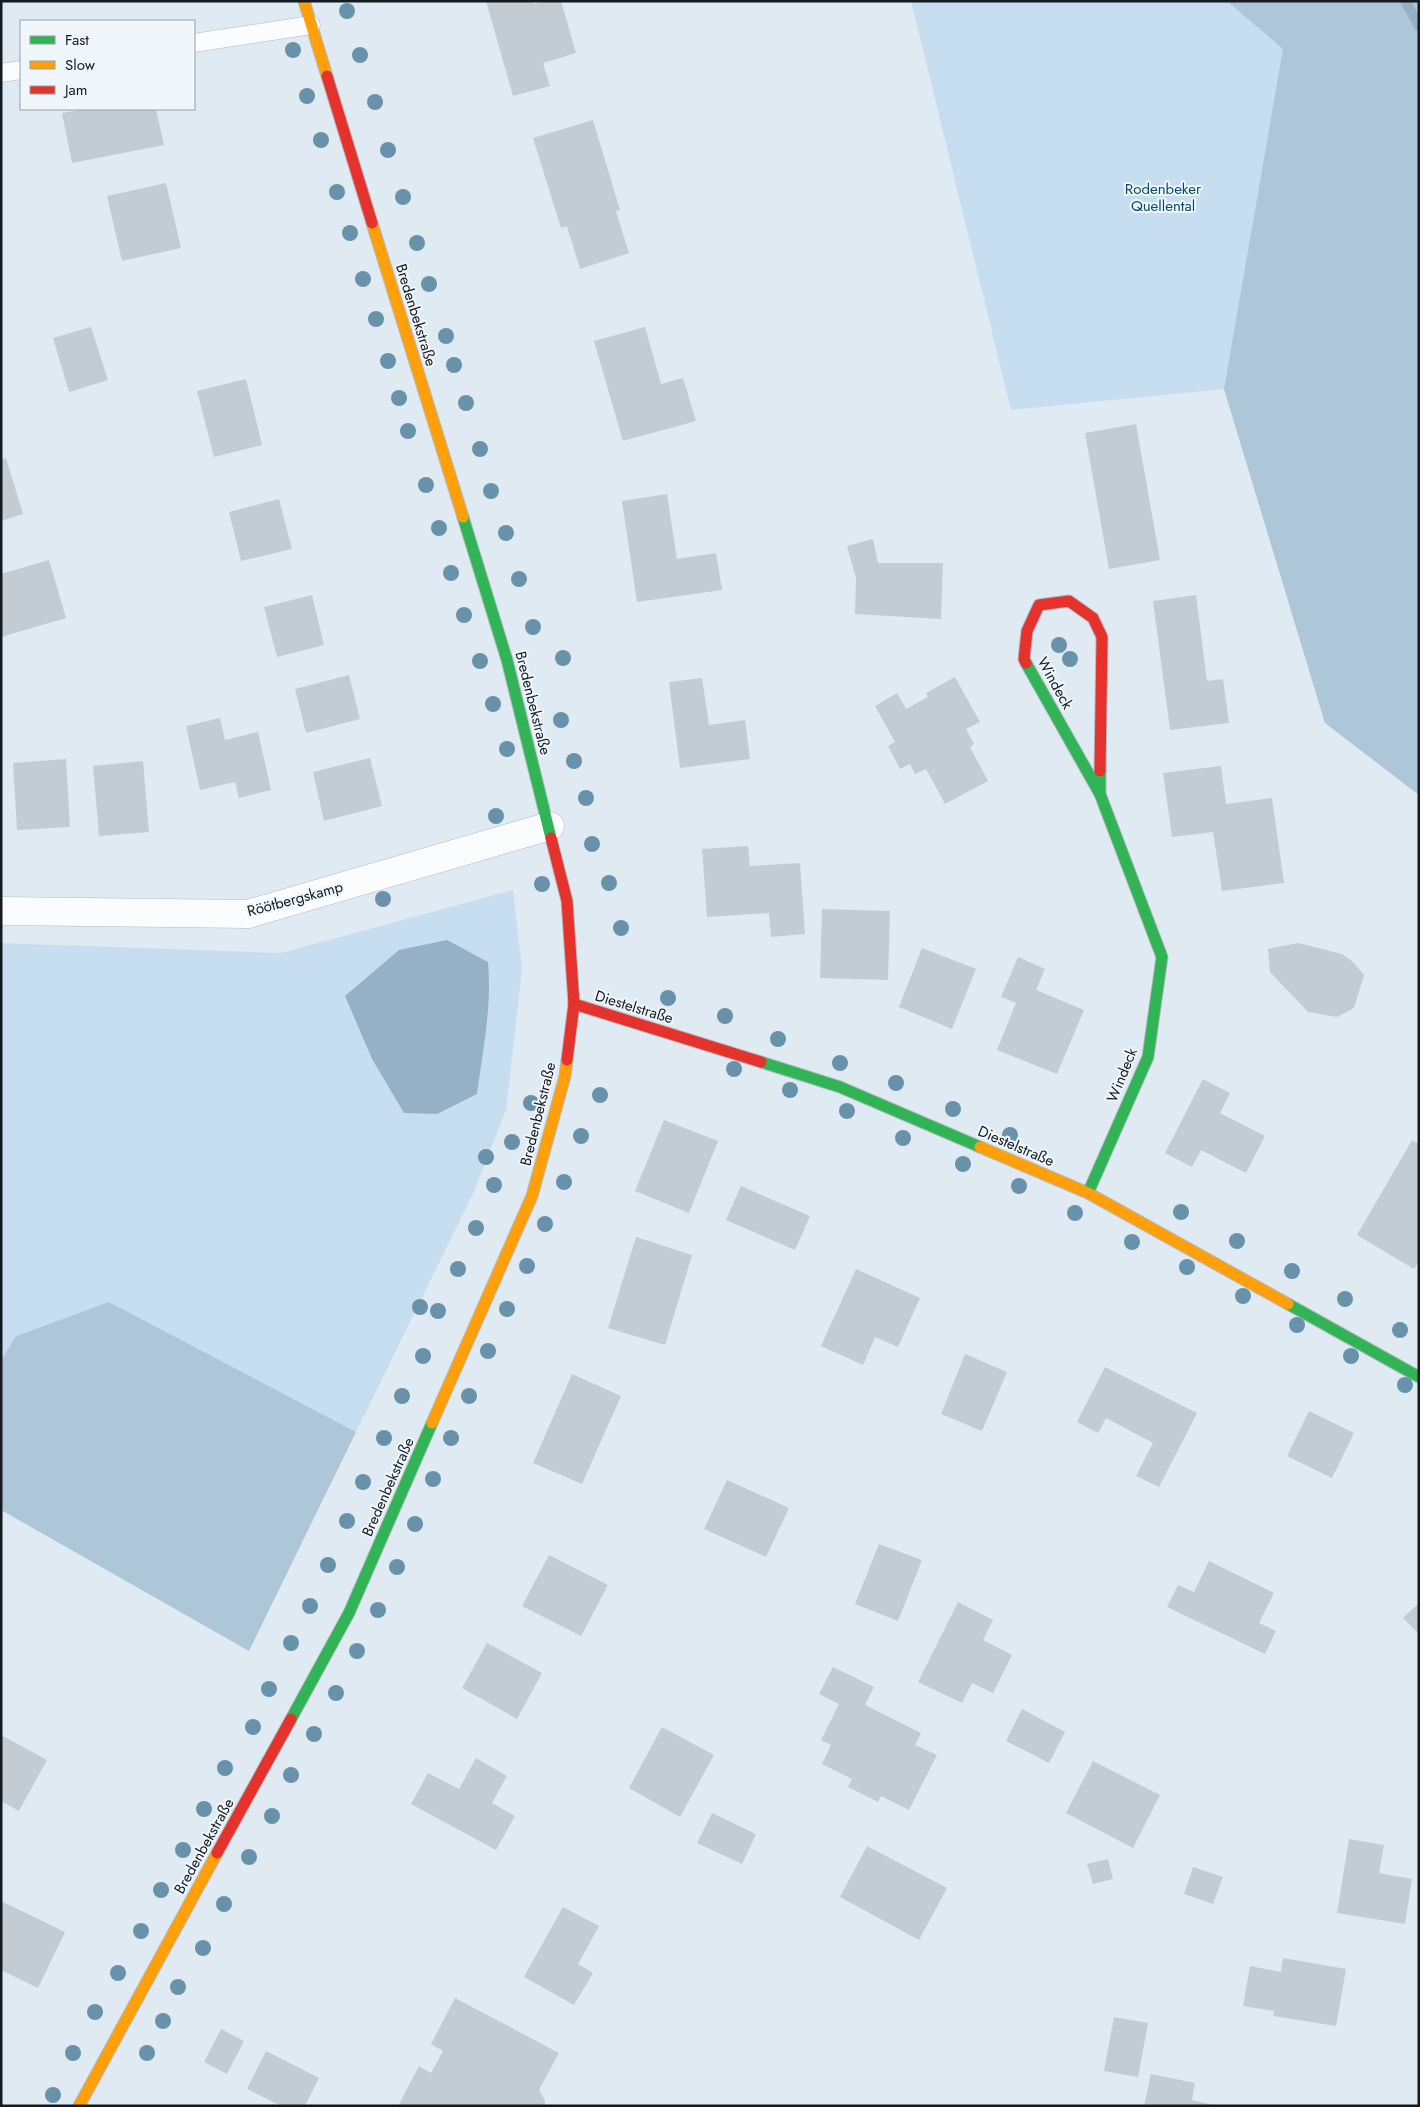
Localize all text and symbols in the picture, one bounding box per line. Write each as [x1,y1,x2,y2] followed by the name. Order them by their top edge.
[20,20,195,110] legend
[65,29,89,51] text: Fast
[65,54,96,76] text: Slow
[63,79,88,101] text: Jam
[1125,178,1202,217] park label: Rodenbeker Quellental
[390,261,442,369] street label: Bredenbekstraße
[509,649,557,757] street label: Bredenbekstraße
[1032,653,1079,713] street label: Windeck
[245,876,346,922] street label: Röötbergskamp
[592,985,676,1029] street label: Diestelstraße
[1101,1044,1143,1105] street label: Windeck
[514,1060,562,1168] street label: Bredenbekstraße
[974,1120,1058,1172] street label: Diestelstraße
[356,1434,420,1540] street label: Bredenbekstraße
[169,1794,240,1898] street label: Bredenbekstraße

